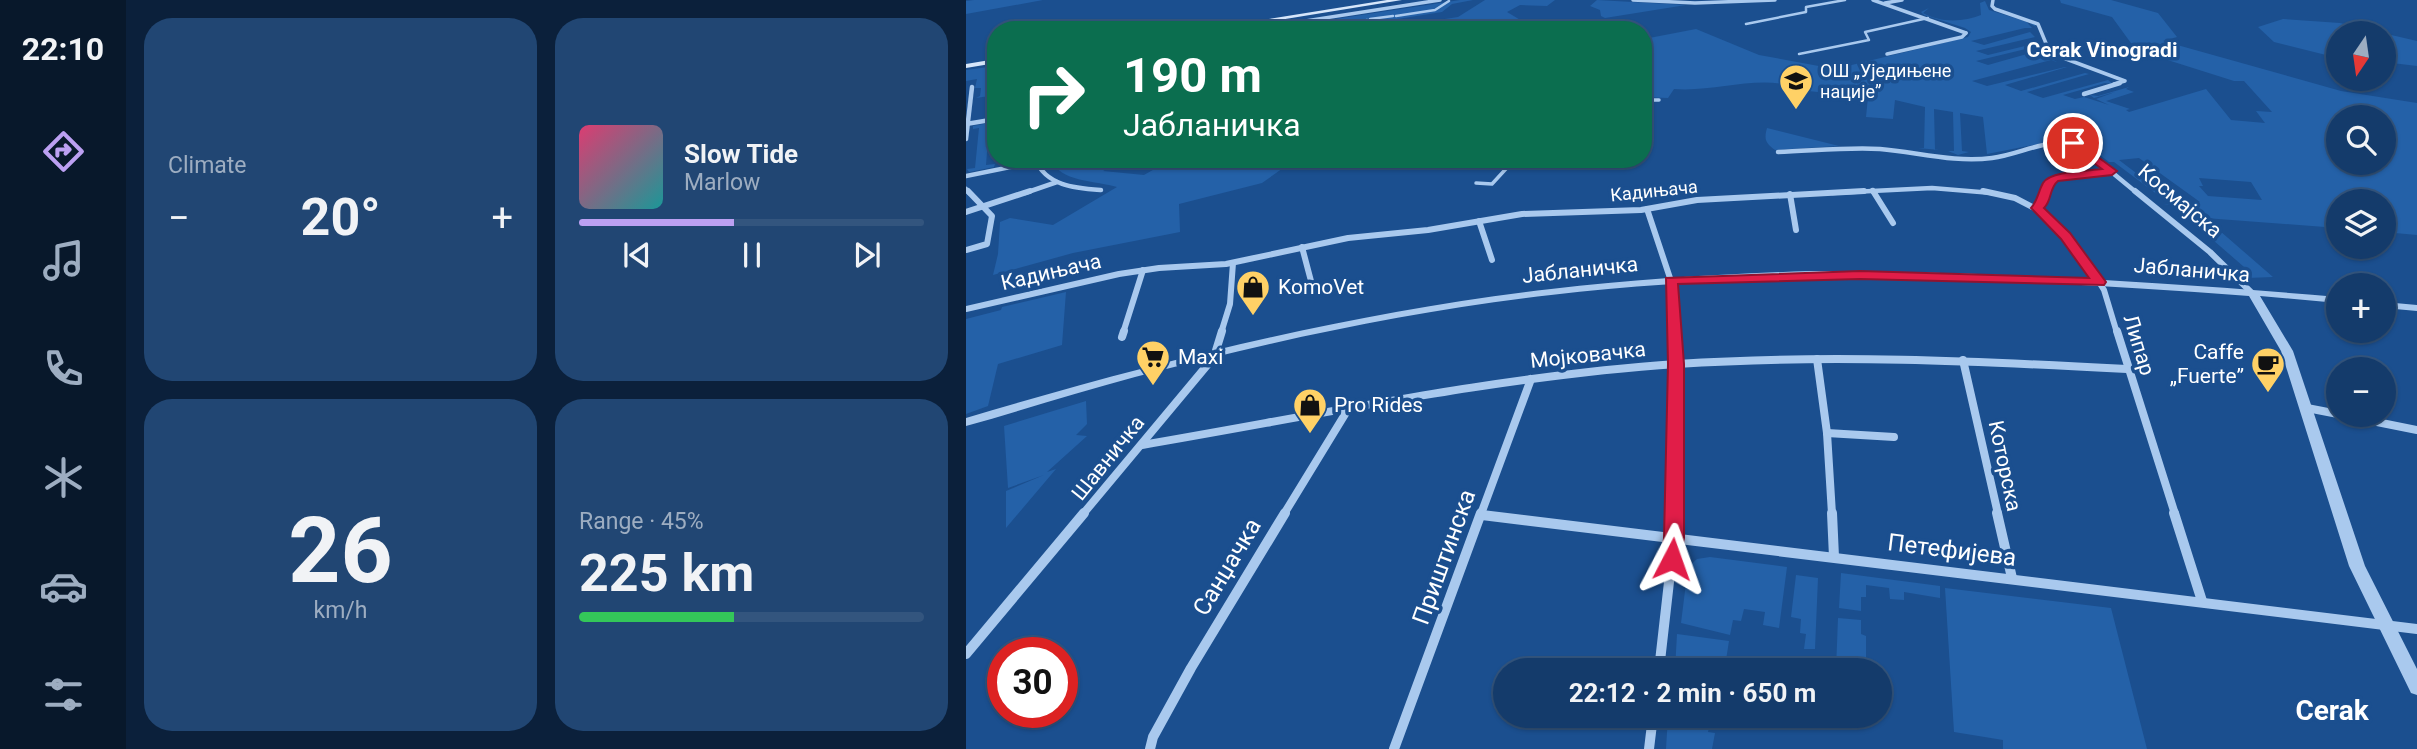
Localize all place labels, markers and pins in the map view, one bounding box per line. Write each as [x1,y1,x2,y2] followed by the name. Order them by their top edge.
[1820,60,1951,102] place label: ОШ „Уједињене нације”
[1777,62,1815,111] school or university icon: ОШ „Уједињене нације”
[2043,113,2103,173] pin
[1234,268,1272,317] shop icon: KomoVet
[1278,275,1364,299] place label: KomoVet
[1134,338,1172,387] supermarket icon: Maxi
[2170,340,2244,388] place label: Caffe „Fuerte”
[1178,345,1223,369] place label: Maxi
[2249,345,2287,394] cafe icon: Caffe „Fuerte”
[1291,386,1329,435] shop icon: Pro Rides
[1334,393,1423,417] place label: Pro Rides

